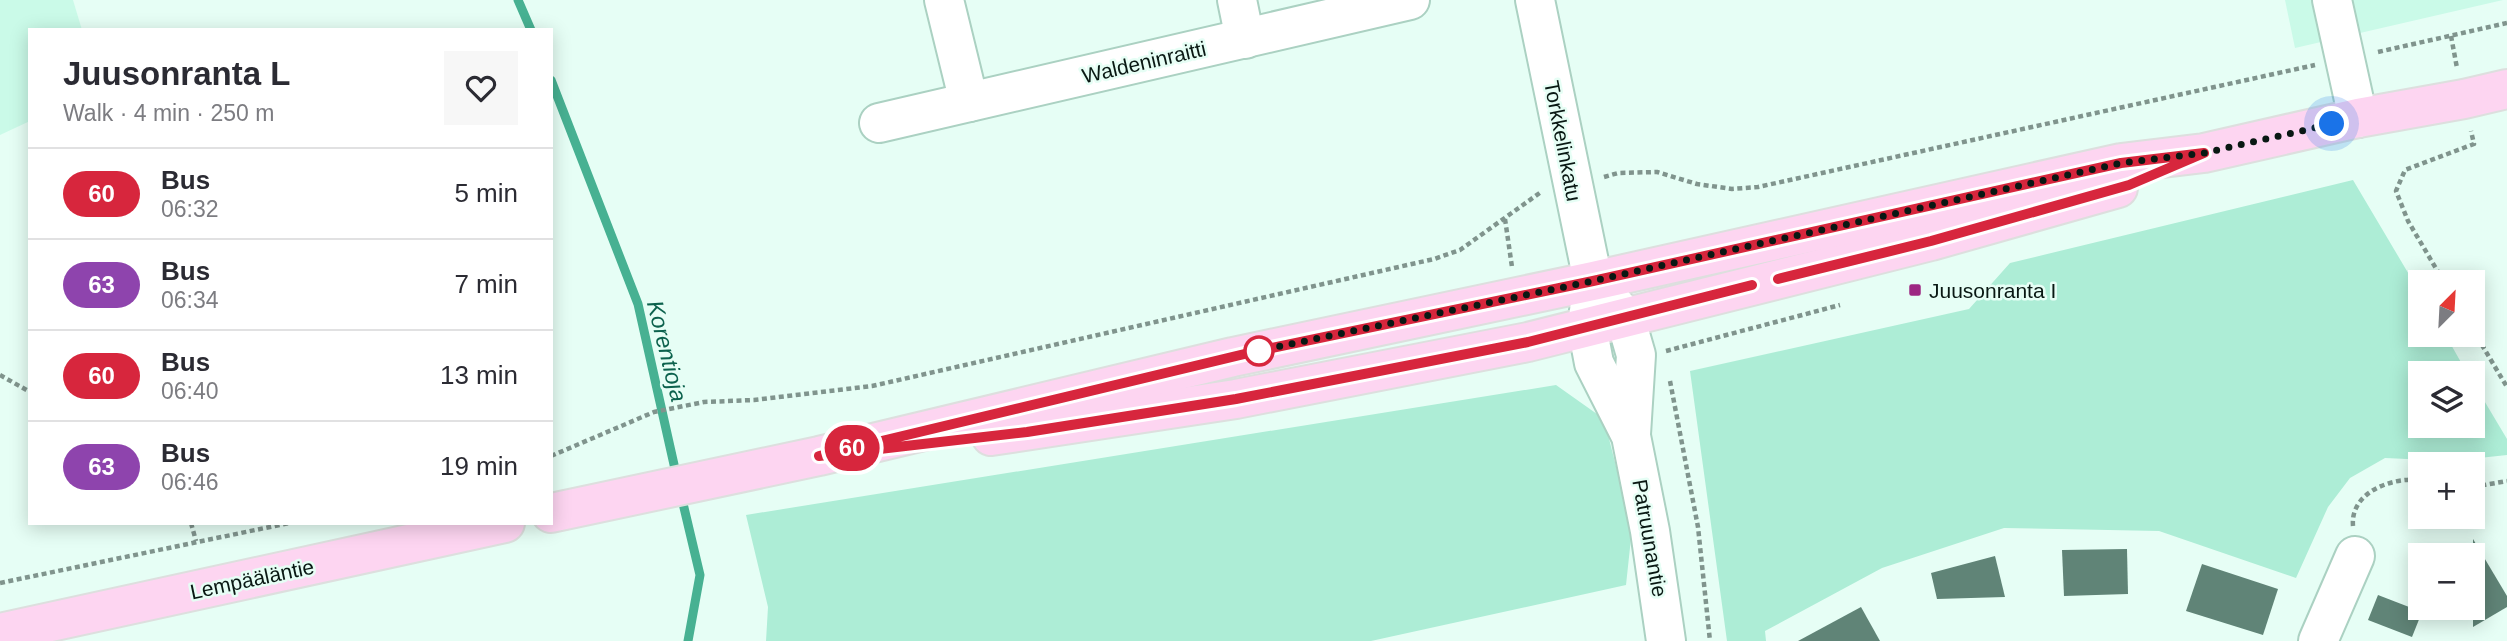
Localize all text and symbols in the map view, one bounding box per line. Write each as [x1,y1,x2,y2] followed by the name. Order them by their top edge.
[1080,37,1208,87] street label: Waldeninraitti
[444,51,518,125] button: heart
[63,55,290,92] text: Juusonranta L
[1540,79,1586,203] street label: Torkkelinkatu
[63,100,274,126] text: Walk · 4 min · 250 m
[2314,106,2349,141] your location
[161,165,210,195] text: Bus
[454,178,518,208] text: 5 min
[88,180,115,207] text: 60
[161,196,219,222] text: 06:32
[161,256,210,286] text: Bus
[454,269,518,299] text: 7 min
[2408,270,2485,346] north arrow
[2408,270,2485,620] map controls
[88,271,115,298] text: 63
[1929,279,2056,302] place label: Juusonranta I
[1907,282,1923,298] marker: Juusonranta I
[161,287,219,313] text: 06:34
[642,298,692,404] water label: Korentioja
[1244,336,1274,366] unlabelled marker
[161,347,210,377] text: Bus
[440,360,518,390] text: 13 min
[2408,361,2485,438] button: layers
[88,362,115,389] text: 60
[161,378,219,404] text: 06:40
[820,425,884,471] line badge: 60
[839,434,865,461] text: 60
[161,438,210,468] text: Bus
[440,451,518,481] text: 19 min
[2408,452,2485,529] button: +
[88,453,115,480] text: 63
[161,469,219,495] text: 06:46
[1628,477,1672,599] street label: Patruunantie
[2408,543,2485,620] button: −
[188,555,316,603] street label: Lempääläntie

